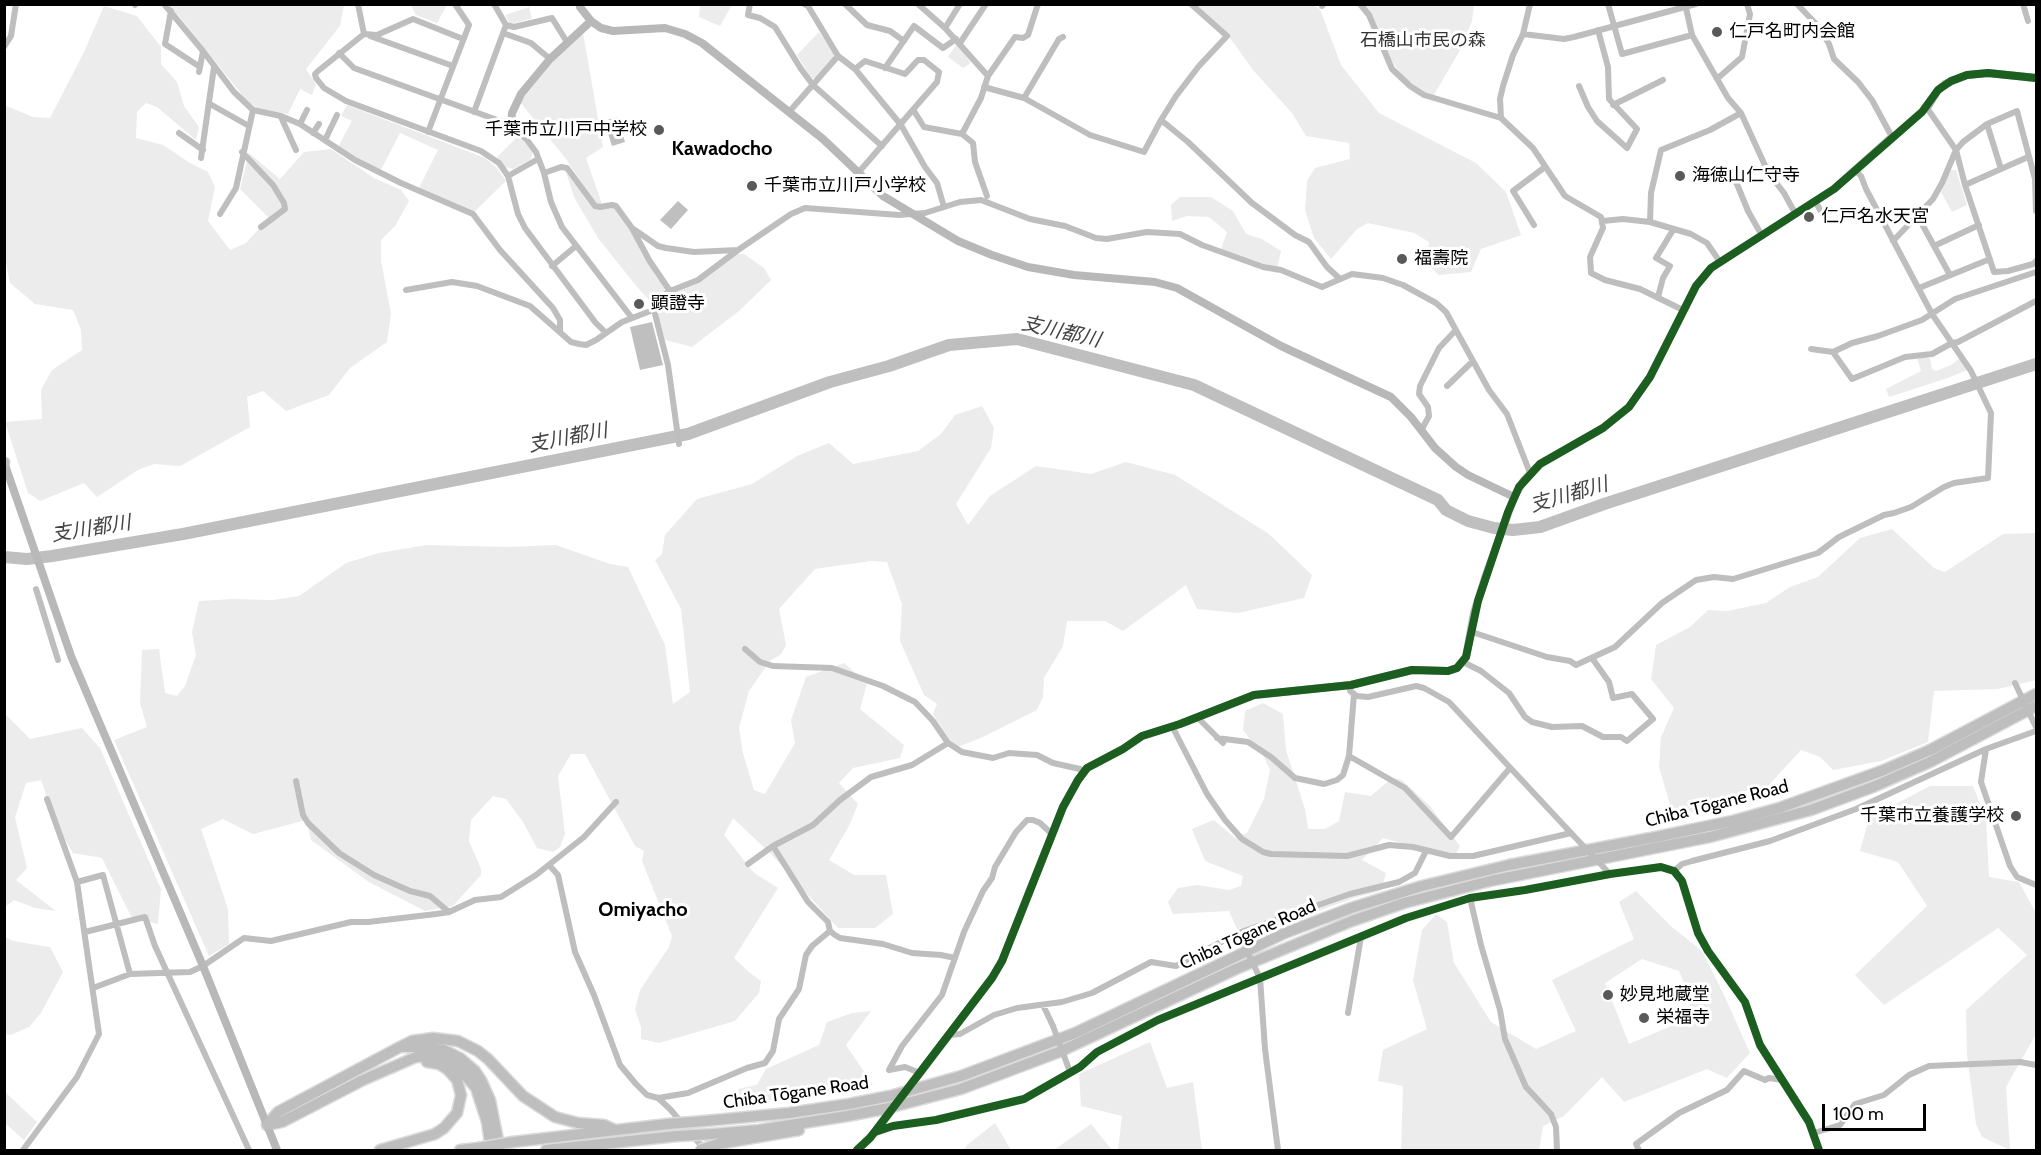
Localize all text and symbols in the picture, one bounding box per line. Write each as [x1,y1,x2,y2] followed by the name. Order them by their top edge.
[1729,21,1855,43] place label: 仁戸名町内会館
[1710,25,1724,39] marker: 仁戸名町内会館
[1360,30,1486,52] park label: 石橋山市民の森
[485,119,647,141] place label: 千葉市立川戸中学校
[652,123,666,137] marker: 千葉市立川戸中学校
[672,137,772,161] district label: Kawadocho
[1692,165,1800,187] place label: 海徳山仁守寺
[1673,169,1687,183] marker: 海徳山仁守寺
[764,175,926,197] place label: 千葉市立川戸小学校
[745,179,759,193] marker: 千葉市立川戸小学校
[1821,206,1929,228] place label: 仁戸名水天宮
[1802,210,1816,224] marker: 仁戸名水天宮
[1414,248,1468,270] place label: 福壽院
[1395,252,1409,266] marker: 福壽院
[651,293,705,315] place label: 顕證寺
[632,297,646,311] marker: 顕證寺
[1019,311,1103,353] water label: 支川都川
[526,419,610,457] water label: 支川都川
[1527,472,1611,518] water label: 支川都川
[50,511,132,547] water label: 支川都川
[1643,776,1791,832] street label: Chiba Tōgane Road
[1860,805,2004,827] place label: 千葉市立養護学校
[2009,809,2023,823] marker: 千葉市立養護学校
[1177,895,1319,975] street label: Chiba Tōgane Road
[598,898,688,922] district label: Omiyacho
[1620,984,1710,1006] place label: 妙見地蔵堂
[1601,988,1615,1002] marker: 妙見地蔵堂
[1656,1007,1710,1029] place label: 栄福寺
[1637,1011,1651,1025] marker: 栄福寺
[722,1072,870,1114] street label: Chiba Tōgane Road
[1825,1092,1928,1130] scale bar
[1833,1103,1884,1125] text: 100 m

